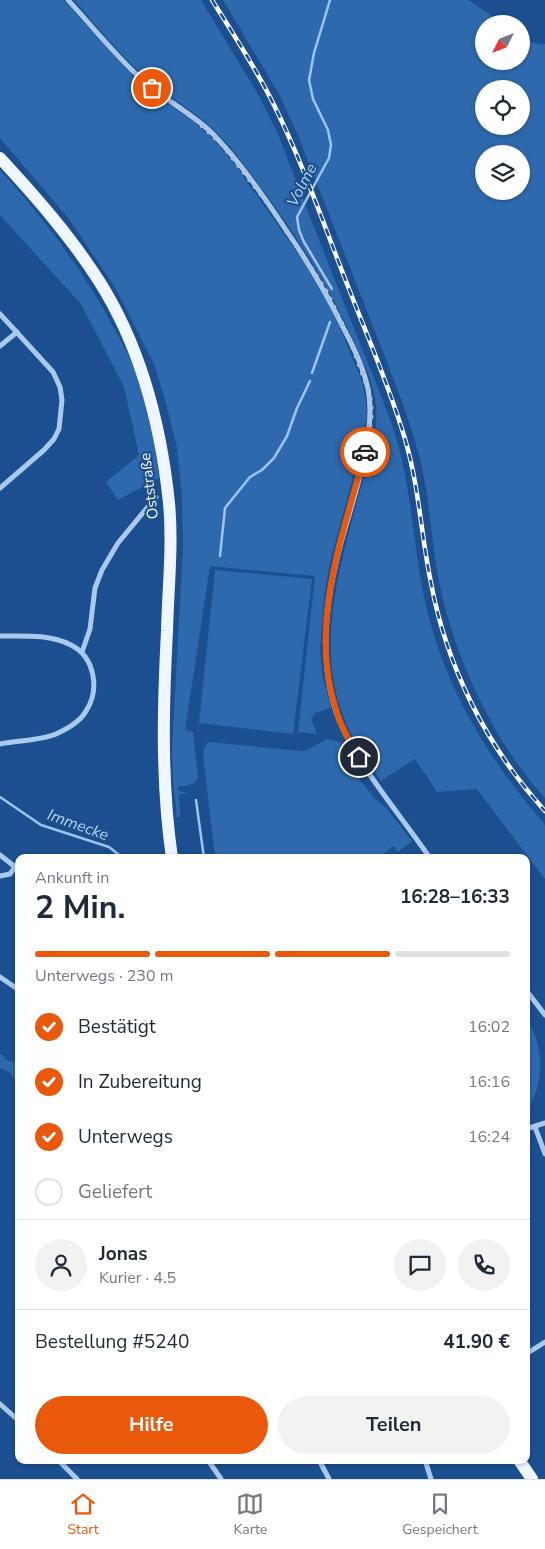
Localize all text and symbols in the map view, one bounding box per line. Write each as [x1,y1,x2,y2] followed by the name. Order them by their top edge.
[475,15,530,70] north arrow
[475,15,530,200] map controls
[131,67,173,109] pin
[138,74,166,102] icon: bag
[475,80,530,135] button: locate
[475,145,530,200] button: layers
[282,159,323,210] water label: Volme
[340,427,390,477] courier
[351,438,379,466] icon: car
[135,452,163,520] street label: Oststraße
[338,736,380,778] pin
[345,743,373,771] icon: home
[44,804,112,846] water label: Immecke
[35,867,109,889] text: Ankunft in
[400,884,510,910] text: 16:28–16:33
[35,886,125,929] text: 2 Min.
[35,965,173,987] text: Unterwegs · 230 m
[35,1013,63,1041] icon: check
[78,1014,156,1040] text: Bestätigt
[468,1016,510,1038] text: 16:02
[35,1068,63,1096] icon: check
[78,1069,202,1095] text: In Zubereitung
[468,1071,510,1093] text: 16:16
[35,1123,63,1151] icon: check
[78,1124,173,1150] text: Unterwegs
[468,1126,510,1148] text: 16:24
[78,1179,152,1205] text: Geliefert
[35,1239,87,1291] button: person
[394,1239,446,1291] button: chat
[458,1239,510,1291] button: phone
[99,1241,147,1267] text: Jonas
[99,1267,176,1289] text: Kurier · 4.5
[35,1329,189,1355] text: Bestellung #5240
[443,1329,510,1355] text: 41.90 €
[35,1396,268,1454] button: Hilfe
[278,1396,510,1454] button: Teilen
[67,1490,99,1539] tab: Start
[233,1490,267,1539] tab: Karte
[402,1490,478,1539] tab: Gespeichert

